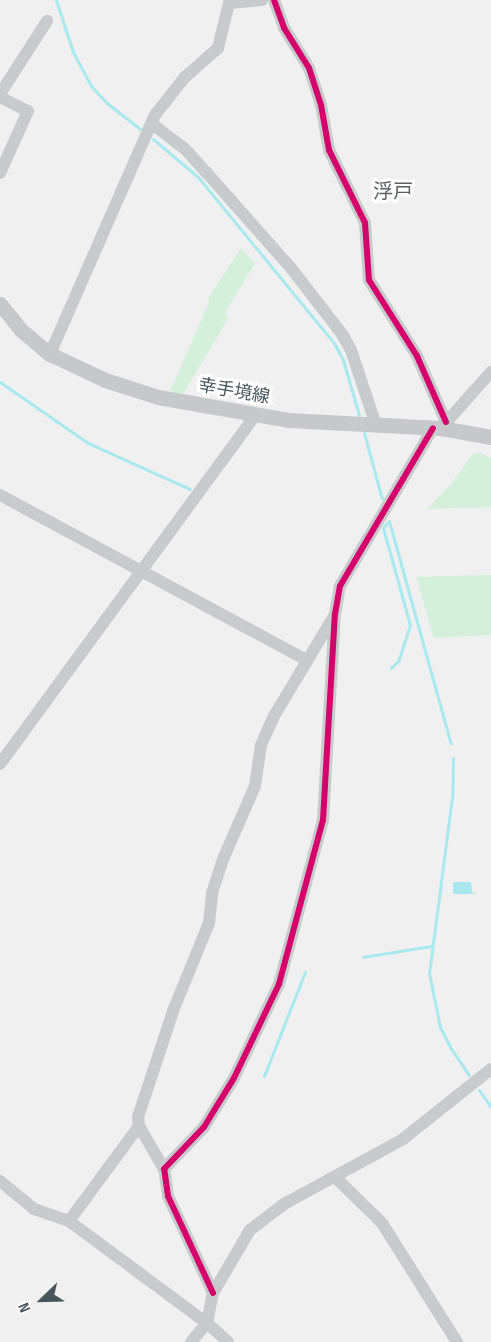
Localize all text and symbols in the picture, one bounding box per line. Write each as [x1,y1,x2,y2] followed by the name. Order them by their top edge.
[373,180,413,204] district label: 浮戸
[197,375,271,409] street label: 幸手境線
[12,1270,72,1330] north arrow
[15,1300,35,1315] text: N

